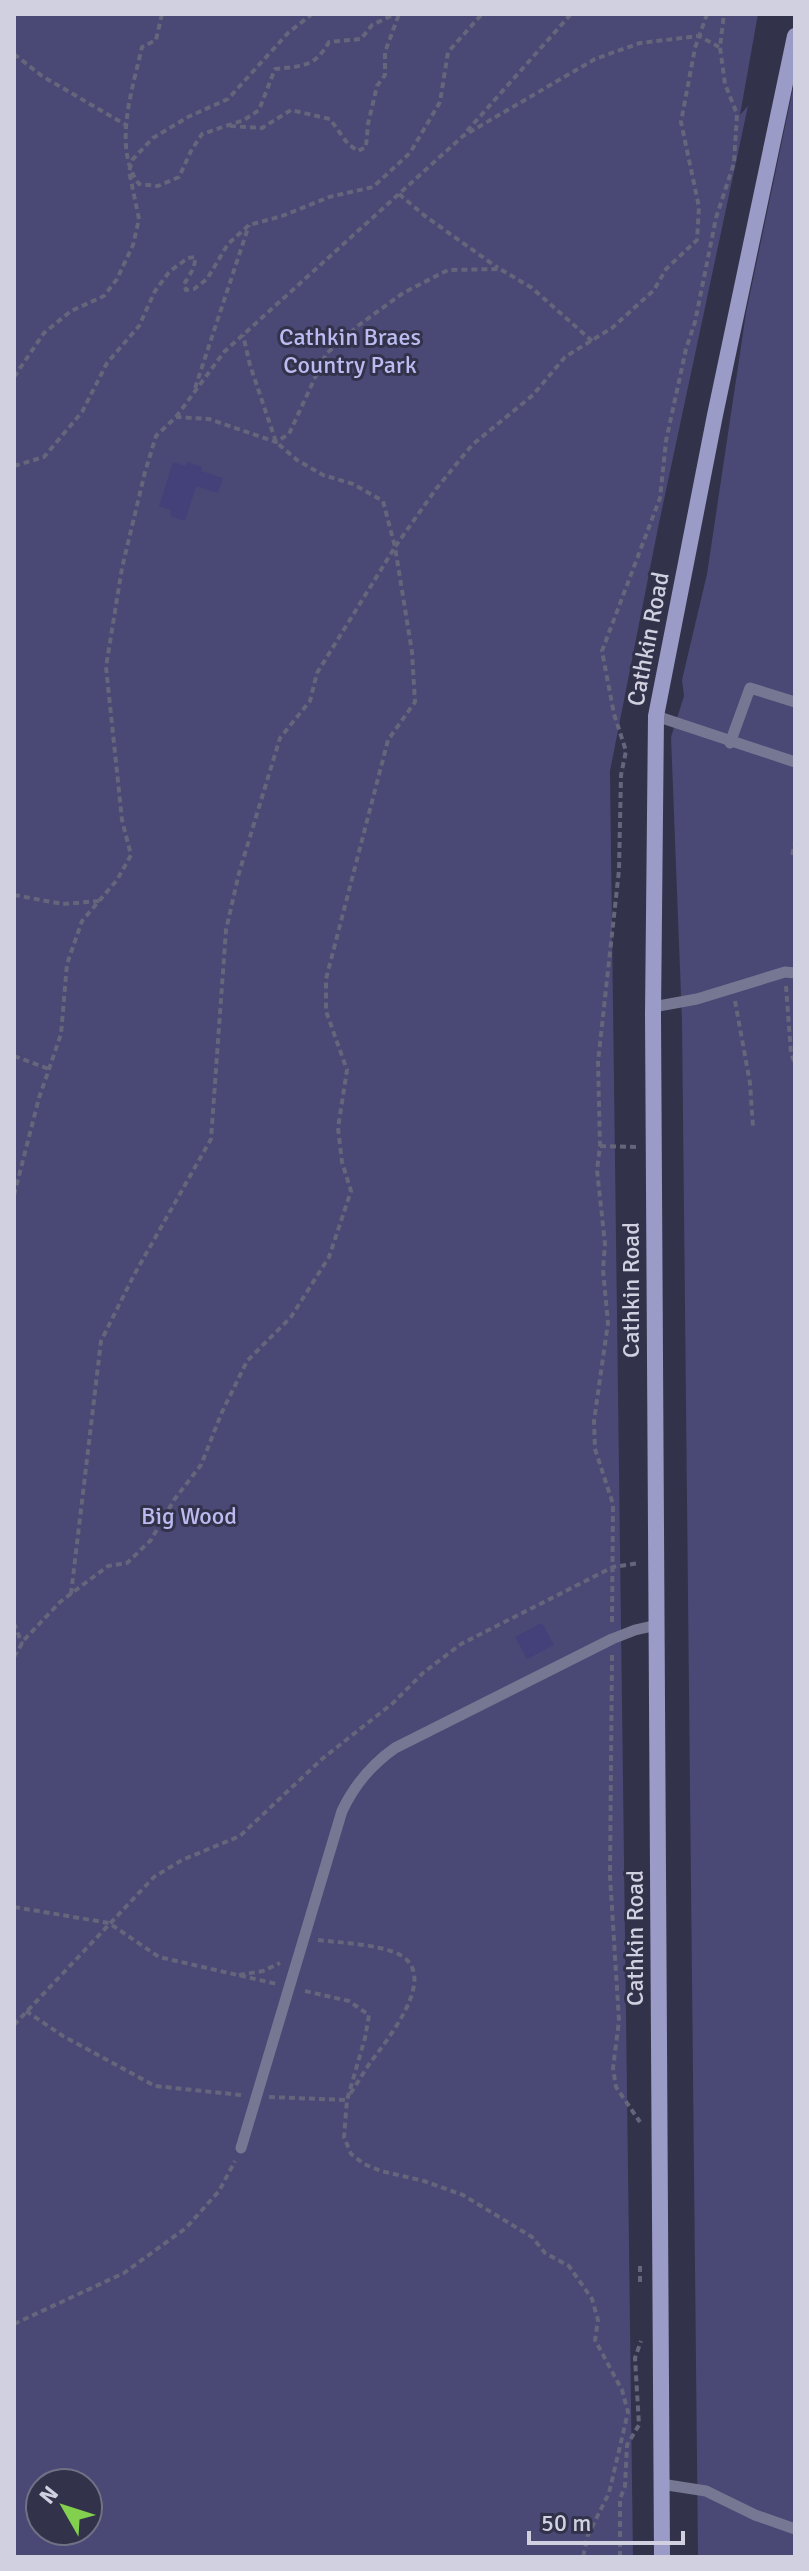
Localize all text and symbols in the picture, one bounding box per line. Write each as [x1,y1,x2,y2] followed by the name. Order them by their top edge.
[279,322,421,380] park label: Cathkin Braes Country Park
[620,569,676,709] street label: Cathkin Road
[616,1222,646,1358] street label: Cathkin Road
[141,1501,237,1531] park label: Big Wood
[620,1870,650,2006] street label: Cathkin Road
[24,2467,104,2547] north arrow
[34,2480,64,2509] text: N
[529,2495,683,2545] scale bar
[541,2508,591,2538] text: 50 m

